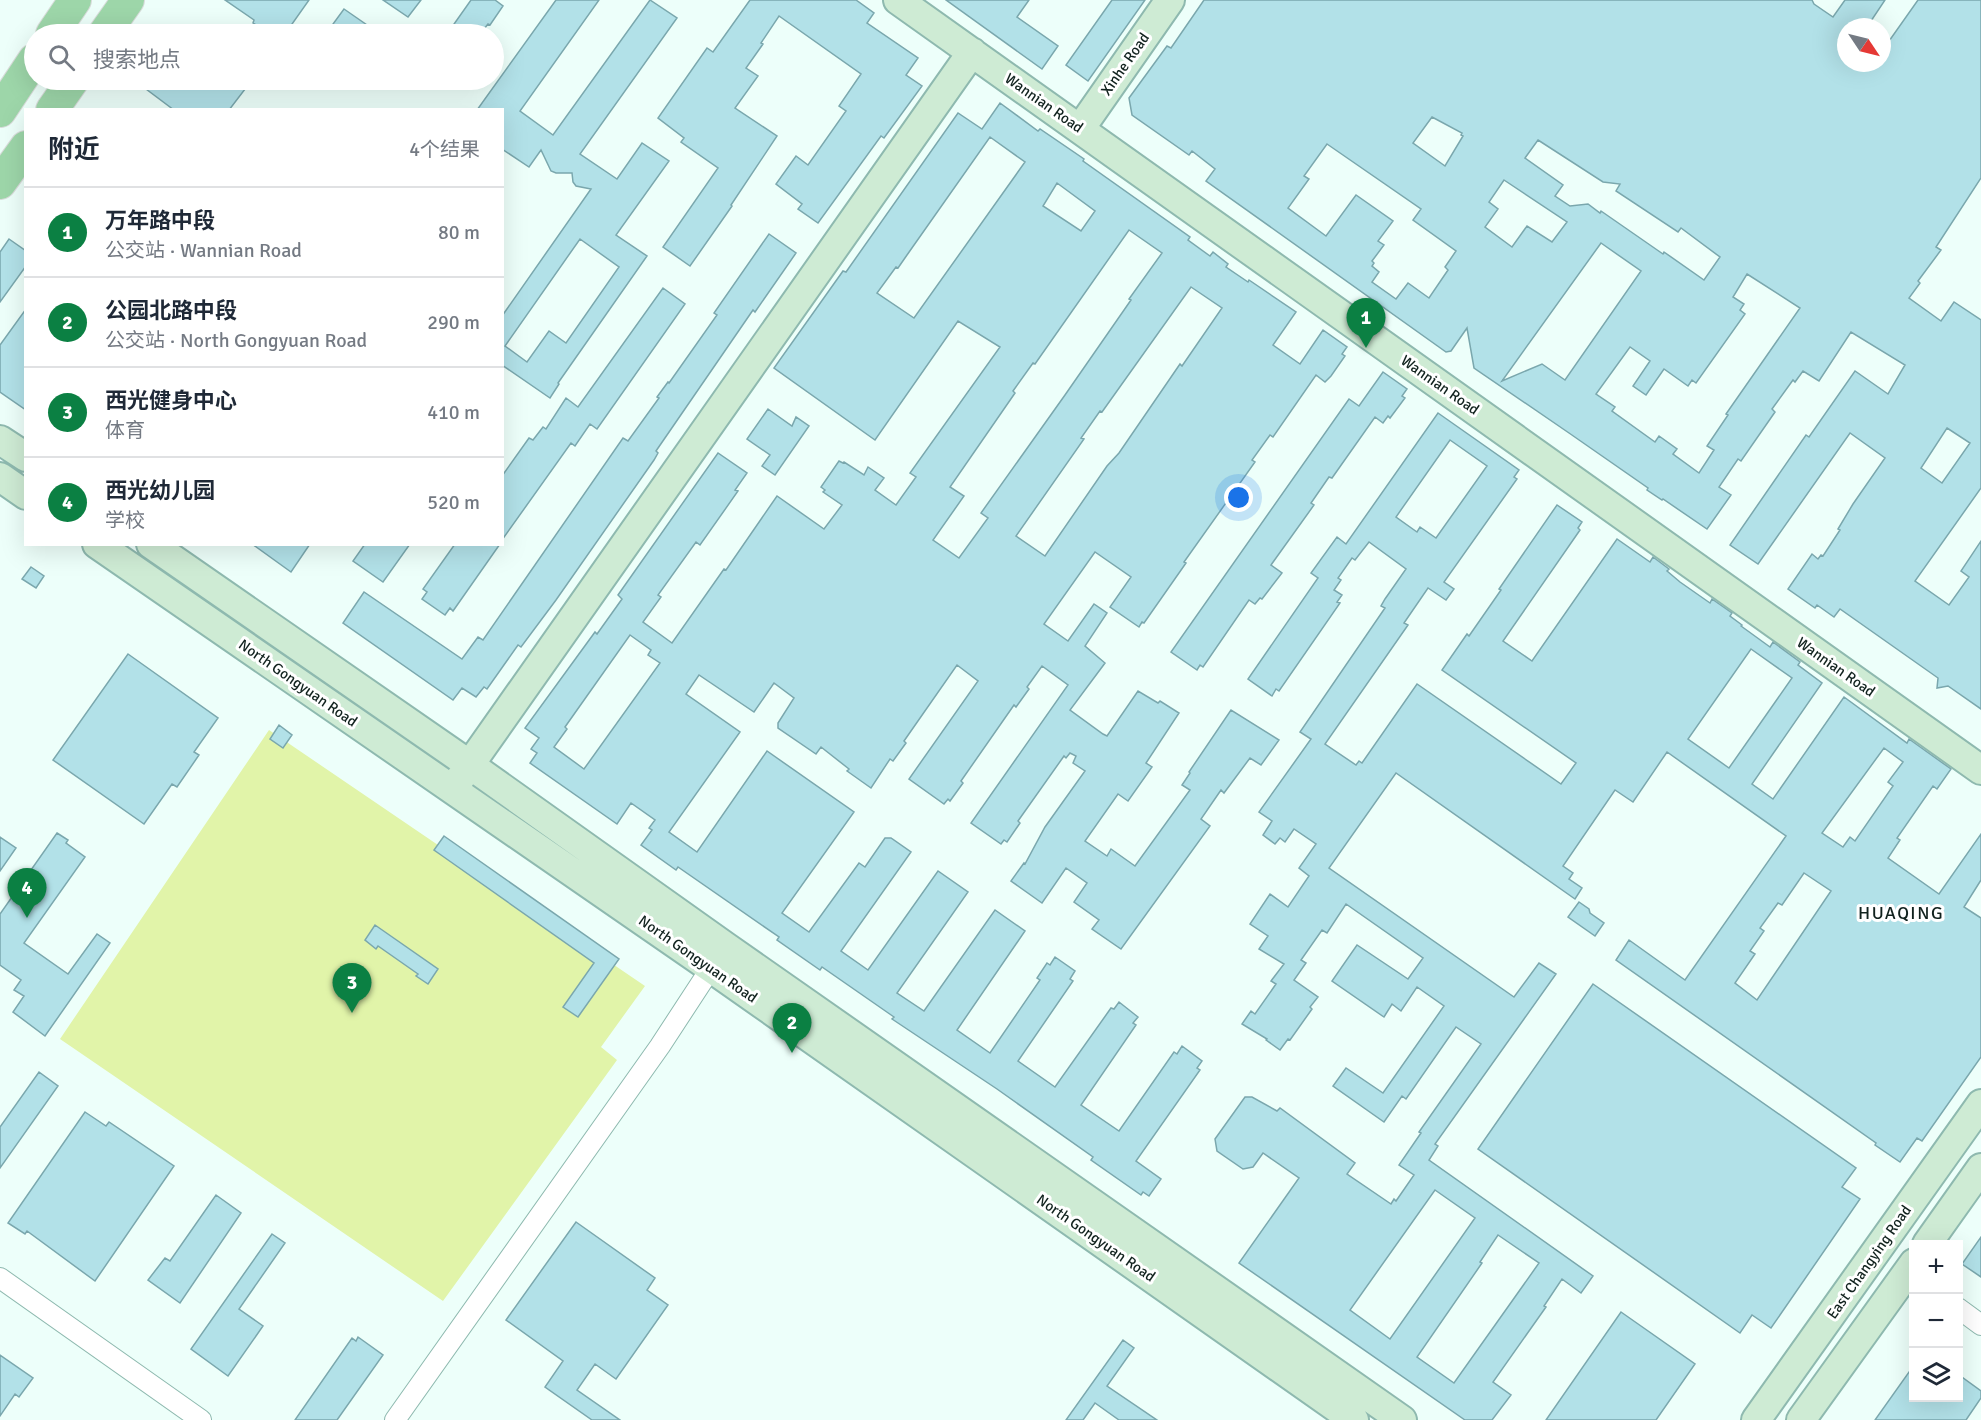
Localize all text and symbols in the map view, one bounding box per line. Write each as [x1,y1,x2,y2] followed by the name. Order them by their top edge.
[1837,18,1891,72] north arrow
[24,24,504,90] search box
[1097,29,1153,99] street label: Xinhe Road
[45,41,78,74] icon: search
[93,46,181,73] text: 搜索地点
[1001,69,1087,137] street label: Wannian Road
[48,134,100,166] text: 附近
[409,137,480,162] text: 4个结果
[105,207,215,234] text: 万年路中段
[62,220,73,245] text: 1
[438,220,480,245] text: 80 m
[105,238,302,263] text: 公交站 · Wannian Road
[105,297,237,324] text: 公园北路中段
[1346,298,1386,348] pin: 1
[62,310,73,335] text: 2
[427,310,480,335] text: 290 m
[105,328,367,353] text: 公交站 · North Gongyuan Road
[1397,351,1483,419] street label: Wannian Road
[105,387,237,414] text: 西光健身中心
[62,400,73,425] text: 3
[427,400,480,425] text: 410 m
[105,418,145,443] text: 体育
[105,477,215,504] text: 西光幼儿园
[1224,483,1253,512] your location
[62,490,73,515] text: 4
[427,490,480,515] text: 520 m
[105,508,145,533] text: 学校
[1793,633,1879,701] street label: Wannian Road
[235,635,361,731] street label: North Gongyuan Road
[8,868,46,918] pin: 4
[1858,902,1944,924] district label: HUAQING
[635,911,761,1007] street label: North Gongyuan Road
[332,964,372,1013] pin: 3
[772,1004,812,1053] pin: 2
[1033,1190,1159,1286] street label: North Gongyuan Road
[1823,1202,1915,1322] street label: East Changying Road
[1909,1240,1963,1402] map controls
[1909,1240,1963,1294] button: +
[1909,1294,1963,1348] button: −
[1909,1348,1963,1402] button: layers

